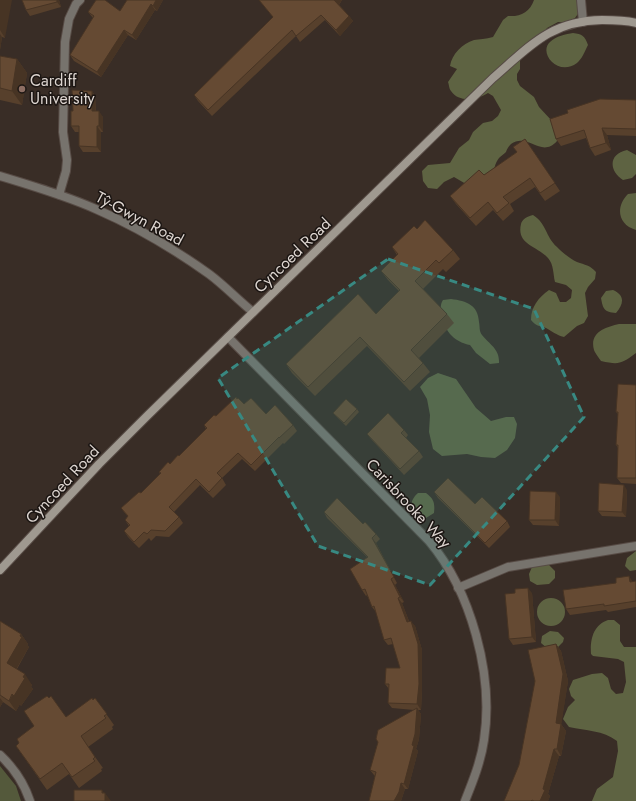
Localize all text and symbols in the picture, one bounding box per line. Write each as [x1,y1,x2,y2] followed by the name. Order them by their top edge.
[30,69,96,110] place label: Cardiff University
[17,84,27,94] marker: Cardiff University
[92,186,188,251] street label: Tŷ-Gwyn Road
[249,213,336,298] street label: Cyncoed Road
[20,440,105,529] street label: Cyncoed Road
[361,453,457,554] street label: Carisbrooke Way

